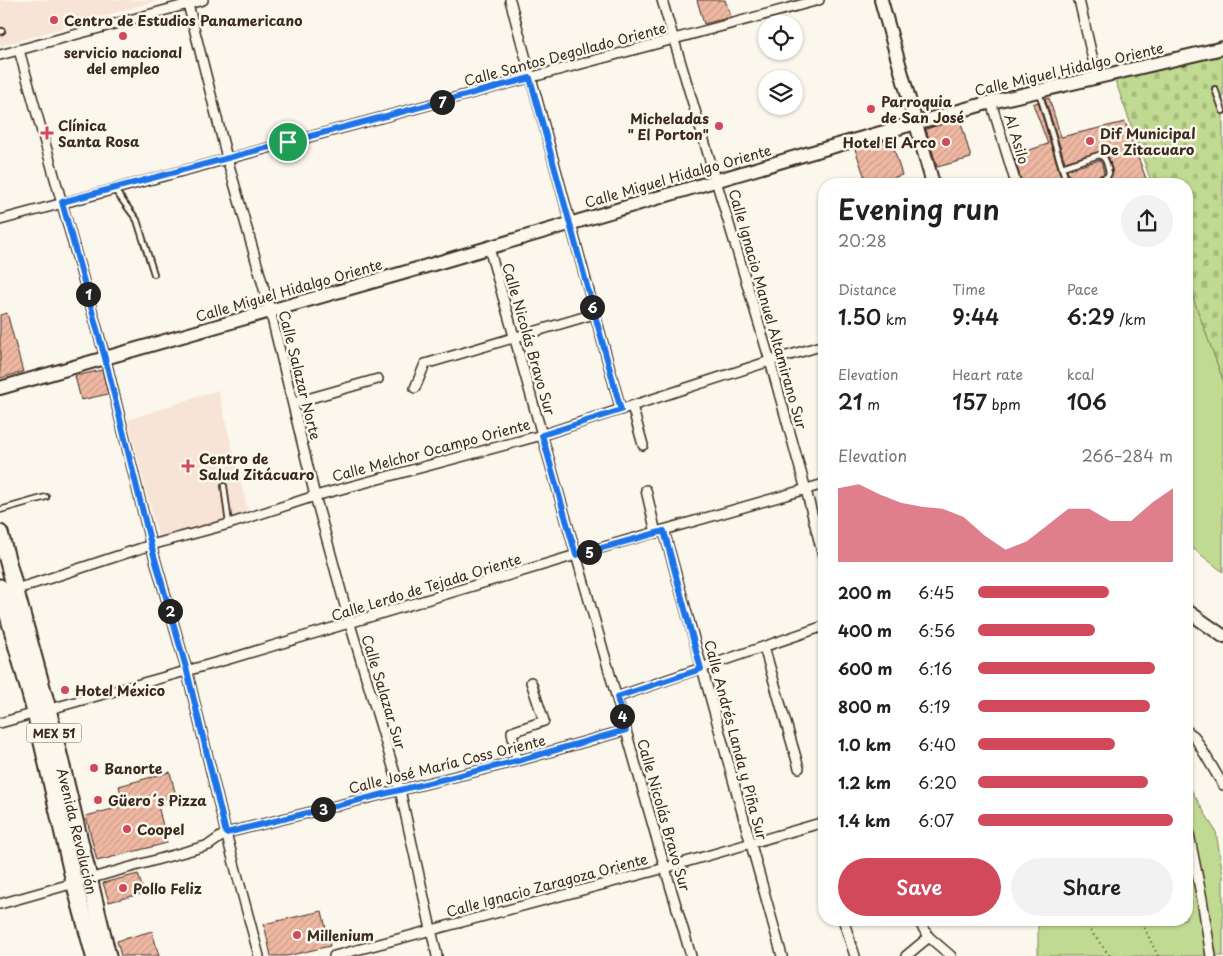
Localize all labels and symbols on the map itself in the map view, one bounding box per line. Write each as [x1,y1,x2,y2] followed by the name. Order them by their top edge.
[64,10,302,31] place label: Centro de Estudios Panamericano
[48,14,60,26] marker: Centro de Estudios Panamericano
[462,17,669,91] street label: Calle Santos Degollado Oriente
[117,30,129,42] marker: servicio nacional del empleo
[972,37,1166,101] street label: Calle Miguel Hidalgo Oriente
[64,42,182,79] place label: servicio nacional del empleo
[430,90,454,114] pin: 7
[881,91,964,128] place label: Parroquia de San José
[865,103,877,115] marker: Parroquia de San José
[627,108,709,145] place label: Micheladas " El Porton"
[999,111,1035,167] street label: Al Asilo
[58,115,140,152] place label: Clínica Santa Rosa
[713,120,725,132] marker: Micheladas " El Porton"
[267,121,309,163] pin
[1100,123,1195,160] place label: Dif Municipal De Zitacuaro
[40,126,54,140] marker: Clínica Santa Rosa
[843,132,936,153] place label: Hotel El Arco
[1084,135,1096,147] marker: Dif Municipal De Zitacuaro
[940,136,952,148] marker: Hotel El Arco
[582,139,774,213] street label: Calle Miguel Hidalgo Oriente
[724,186,813,432] street label: Calle Ignacio Manuel Altamirano Sur
[193,253,385,327] street label: Calle Miguel Hidalgo Oriente
[497,260,561,418] street label: Calle Nicolás Bravo Sur
[76,282,100,306] pin: 1
[580,294,604,320] pin: 6
[274,308,326,442] street label: Calle Salazar Norte
[330,413,533,487] street label: Calle Melchor Ocampo Oriente
[199,448,314,485] place label: Centro de Salud Zitácuaro
[181,459,195,473] marker: Centro de Salud Zitácuaro
[576,540,602,564] pin: 5
[328,548,524,626] street label: Calle Lerdo de Tejada Oriente
[158,598,182,624] pin: 2
[357,632,412,752] street label: Calle Salazar Sur
[699,638,773,843] street label: Calle Andrés Landa y Piña Sur
[75,680,165,701] place label: Hotel México
[59,684,71,696] marker: Hotel México
[610,704,634,728] pin: 4
[27,724,82,742] road number: MEX 51
[346,729,548,799] street label: Calle José María Coss Oriente
[632,736,696,894] street label: Calle Nicolás Bravo Sur
[104,758,163,779] place label: Banorte
[88,762,100,774] marker: Banorte
[52,766,103,896] street label: Avenida Revolución
[108,790,207,811] place label: Güero´s Pizza
[92,794,104,806] marker: Güero´s Pizza
[310,796,336,822] pin: 3
[137,819,184,840] place label: Coopel
[121,823,133,835] marker: Coopel
[444,848,650,922] street label: Calle Ignacio Zaragoza Oriente
[133,878,202,899] place label: Pollo Feliz
[117,882,129,894] marker: Pollo Feliz
[307,925,374,946] place label: Millenium
[291,929,303,941] marker: Millenium

